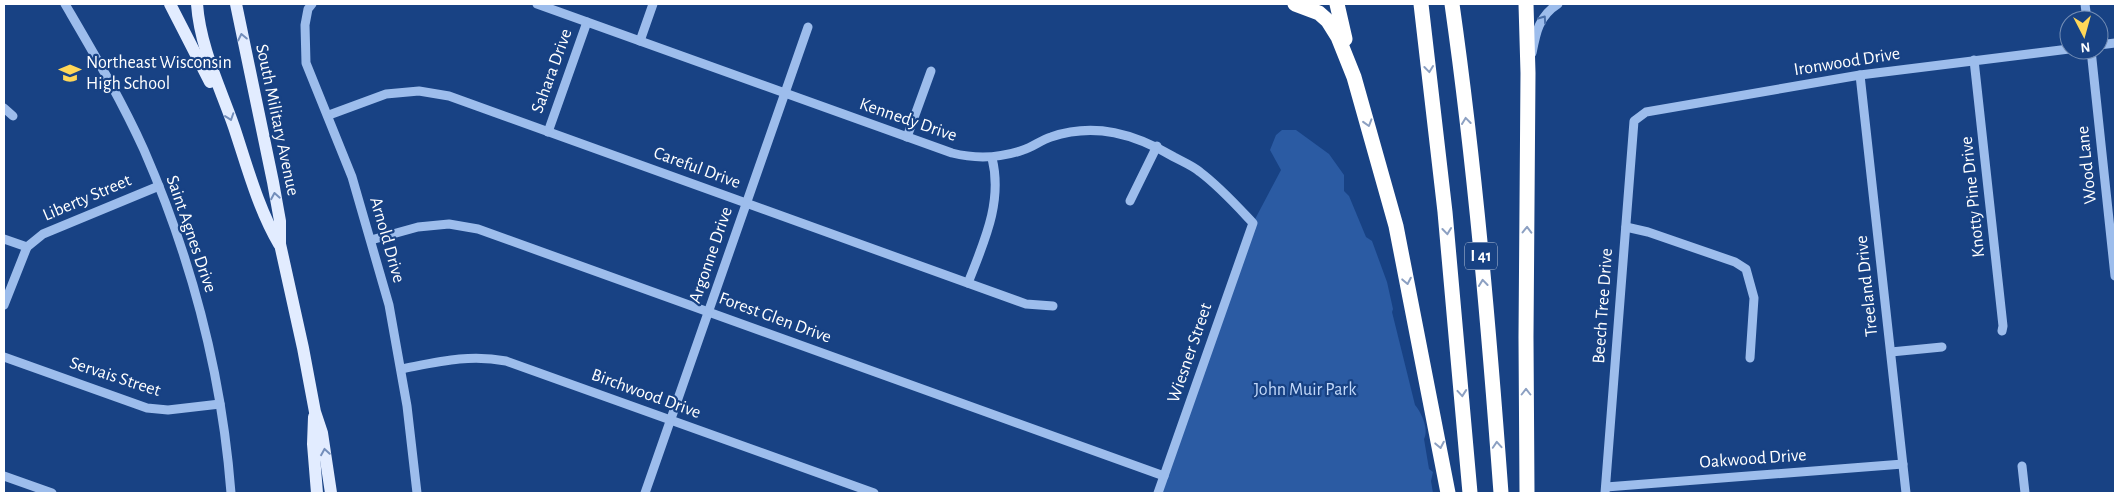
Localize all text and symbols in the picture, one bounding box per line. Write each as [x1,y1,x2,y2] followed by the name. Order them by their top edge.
[2059,10,2109,60] north arrow
[1537,15,1546,24] one-way arrow
[528,26,576,116] street label: Sahara Drive
[237,33,248,42] one-way arrow
[2080,39,2091,54] text: N
[252,43,302,197] street label: South Military Avenue
[1793,45,1901,79] street label: Ironwood Drive
[86,54,232,93] place label: Northeast Wisconsin High School
[57,60,83,86] school or university icon: Northeast Wisconsin High School
[1423,66,1434,74] one-way arrow
[857,95,959,145] street label: Kennedy Drive
[224,113,234,121] one-way arrow
[1461,117,1472,125] one-way arrow
[1363,119,1373,127] one-way arrow
[2074,125,2100,205] street label: Wood Lane
[1958,136,1988,258] street label: Knotty Pine Drive
[651,144,743,192] street label: Careful Drive
[40,171,134,225] street label: Liberty Street
[163,173,219,295] street label: Saint Agnes Drive
[271,192,281,201] one-way arrow
[366,195,408,285] street label: Arnold Drive
[686,205,736,305] street label: Argonne Drive
[1521,225,1532,233] one-way arrow
[1441,227,1452,235] one-way arrow
[1853,235,1881,337] street label: Treeland Drive
[1465,242,1497,270] road number: I 41
[1590,248,1616,364] street label: Beech Tree Drive
[1401,277,1412,286] one-way arrow
[1478,278,1489,286] one-way arrow
[716,289,834,347] street label: Forest Glen Drive
[1165,301,1216,405] street label: Wiesner Street
[67,354,163,400] street label: Servais Street
[589,366,703,422] street label: Birchwood Drive
[1254,381,1357,399] park label: John Muir Park
[1521,388,1531,396] one-way arrow
[1456,389,1467,397] one-way arrow
[1492,440,1503,448] one-way arrow
[1434,441,1444,449] one-way arrow
[1699,446,1807,472] street label: Oakwood Drive
[320,448,331,456] one-way arrow

